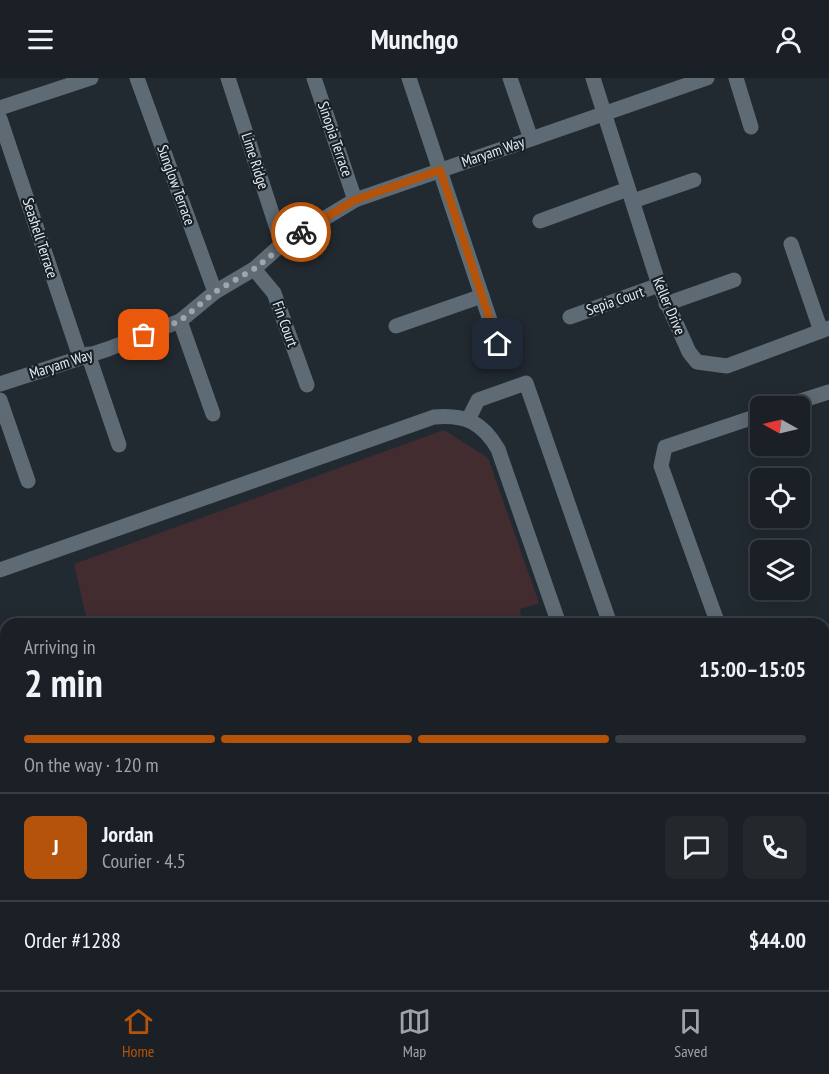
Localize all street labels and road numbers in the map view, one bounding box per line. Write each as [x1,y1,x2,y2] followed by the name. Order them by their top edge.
[314,99,357,179] street label: Sinopia Terrace
[237,130,274,191] street label: Lime Ridge
[459,132,527,171] street label: Maryam Way
[153,142,200,228] street label: Sunglow Terrace
[19,195,62,280] street label: Seashell Terrace
[649,274,690,337] street label: Keller Drive
[584,282,646,319] street label: Sepia Court
[268,298,302,349] street label: Fin Court
[27,344,95,383] street label: Maryam Way

